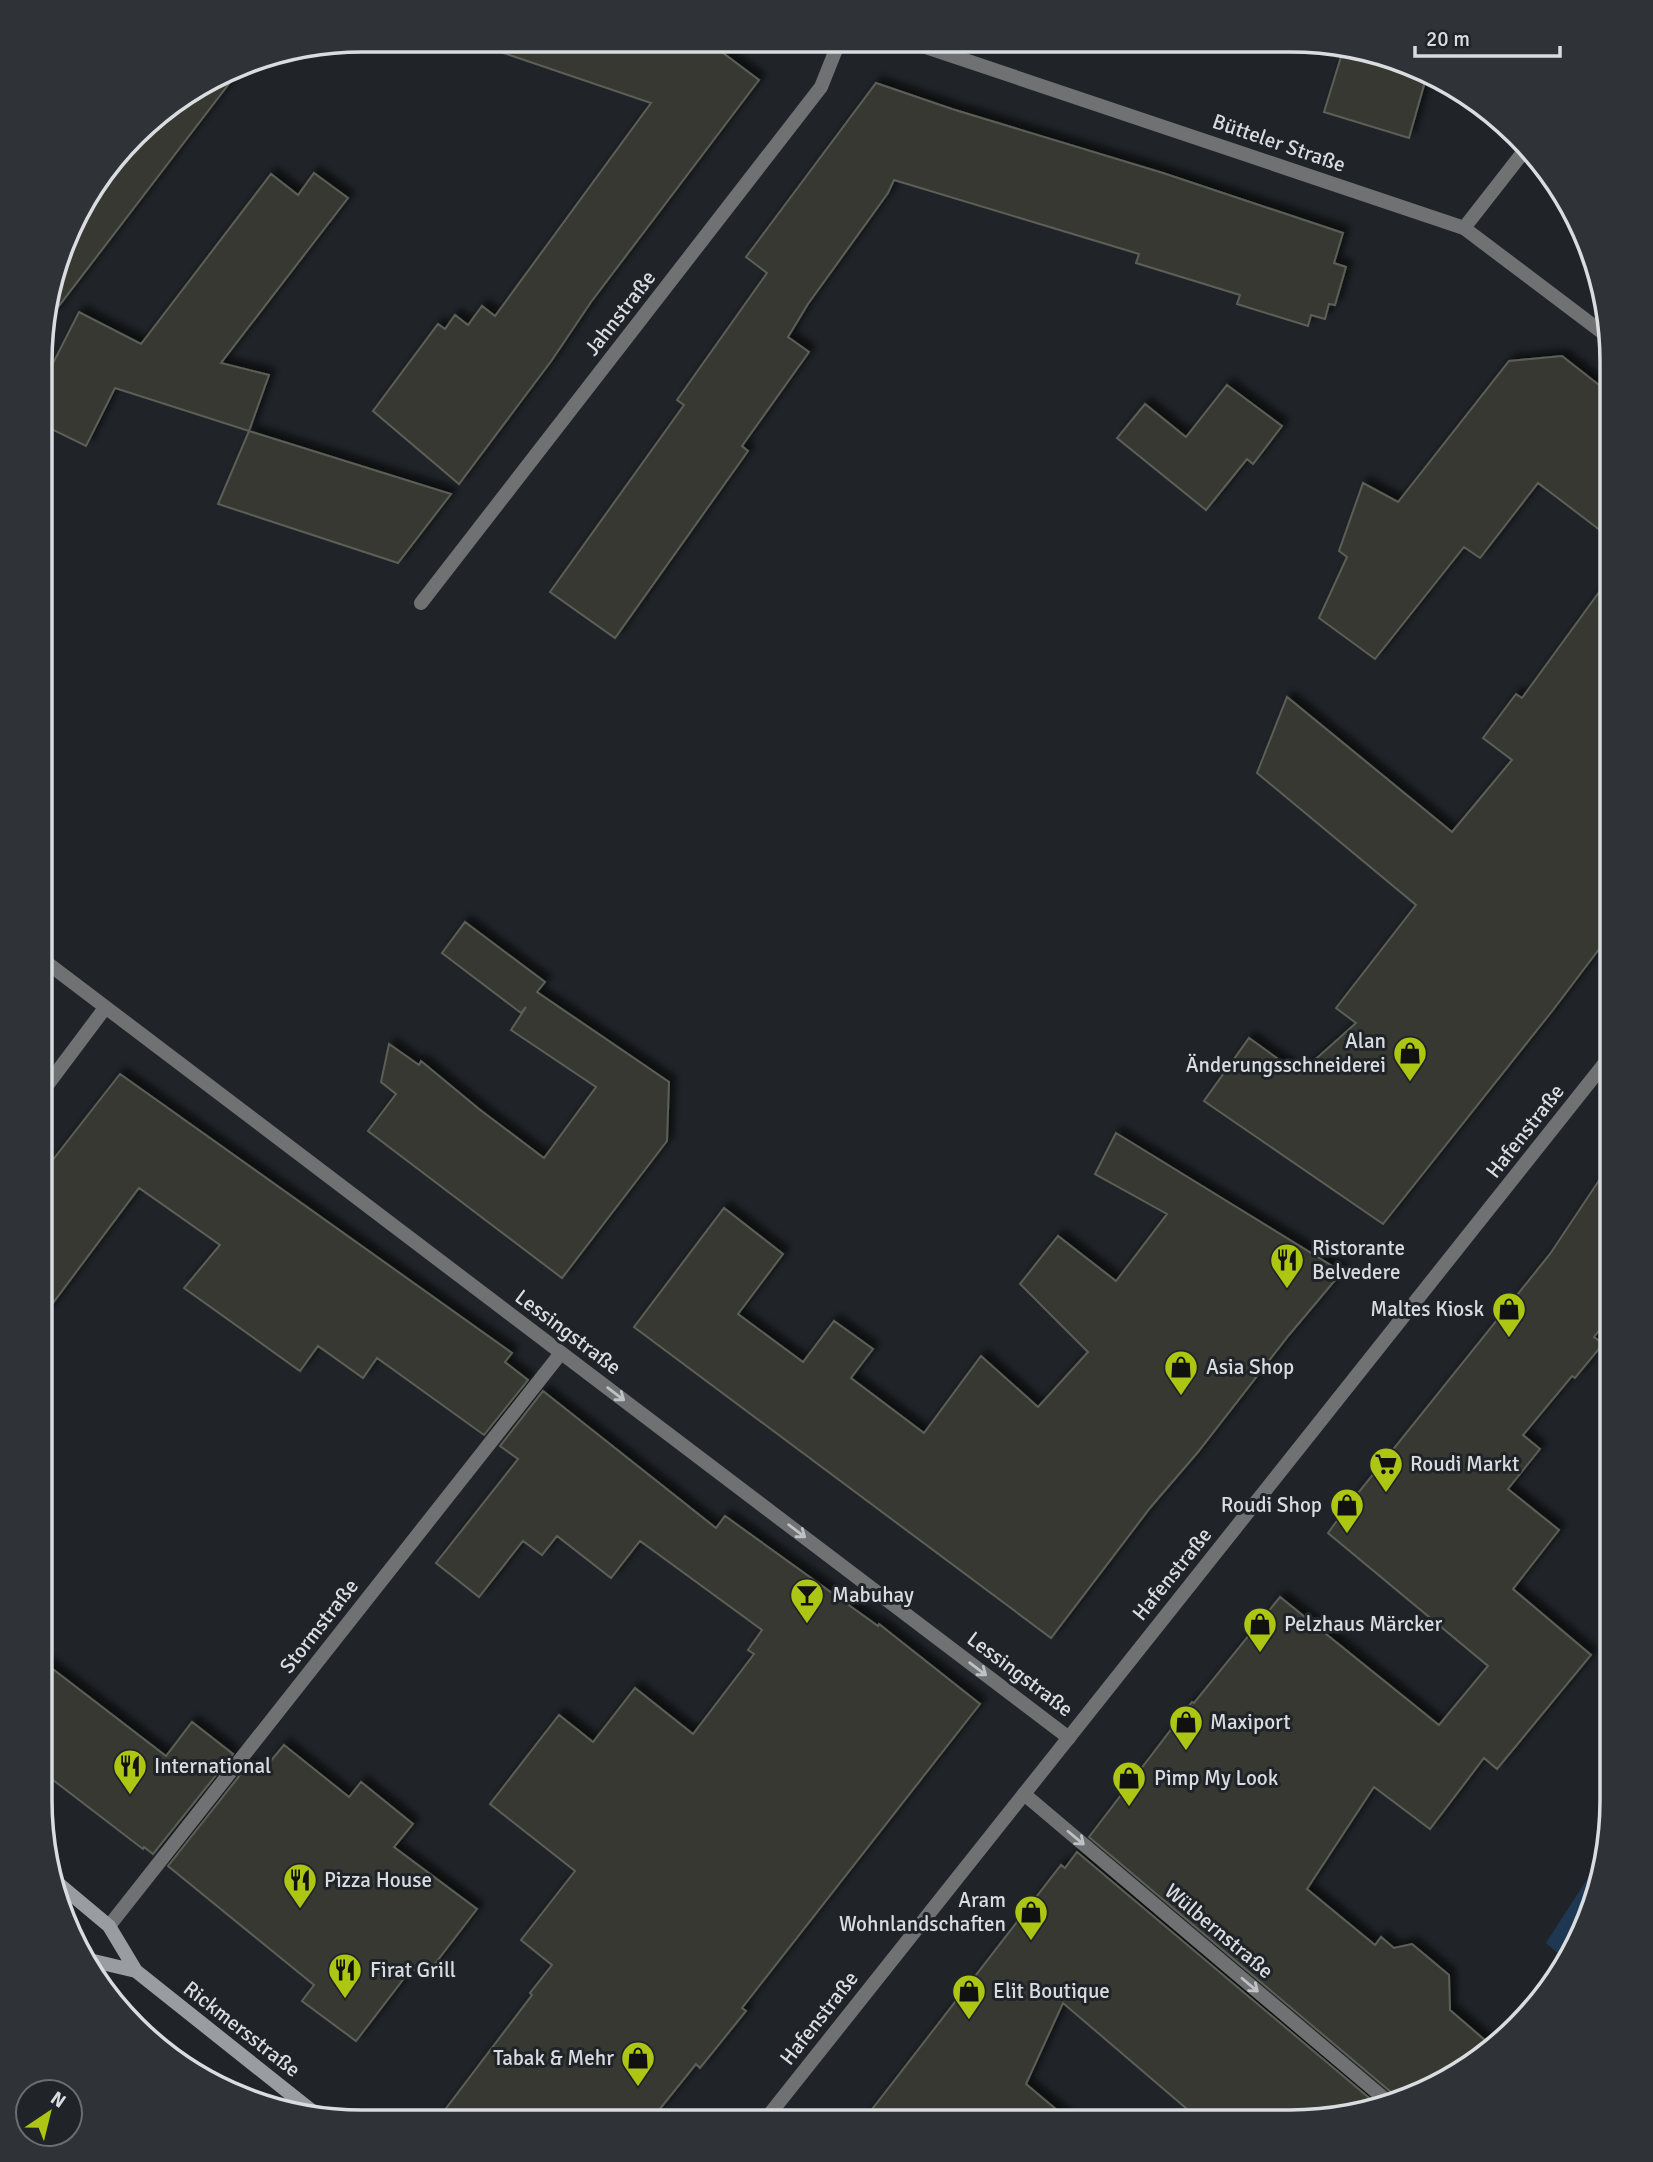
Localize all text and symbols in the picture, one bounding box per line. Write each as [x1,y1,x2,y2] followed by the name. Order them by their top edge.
[1415,14,1560,58] scale bar
[1426,26,1470,52] text: 20 m
[1209,108,1349,178] street label: Bütteler Straße
[579,265,661,361] street label: Jahnstraße
[1186,1028,1386,1078] place label: Alan Änderungsschneiderei
[1391,1034,1429,1083] shop icon: Alan Änderungsschneiderei
[1480,1079,1570,1183] street label: Hafenstraße
[1312,1235,1405,1285] place label: Ristorante Belvedere
[1268,1241,1306,1290] restaurant icon: Ristorante Belvedere
[510,1284,626,1380] street label: Lessingstraße
[1490,1290,1528,1339] shop icon: Maltes Kiosk
[1370,1296,1484,1322] place label: Maltes Kiosk
[1162,1348,1200,1397] shop icon: Asia Shop
[1206,1354,1294,1380] place label: Asia Shop
[606,1386,625,1401] one-way arrow
[1367,1445,1405,1494] supermarket icon: Roudi Markt
[1410,1451,1519,1477] place label: Roudi Markt
[1328,1486,1366,1535] shop icon: Roudi Shop
[1221,1492,1322,1518] place label: Roudi Shop
[1127,1522,1217,1626] street label: Hafenstraße
[787,1524,806,1539] one-way arrow
[274,1574,364,1678] street label: Stormstraße
[788,1576,826,1625] bar icon: Mabuhay
[832,1582,914,1608] place label: Mabuhay
[1241,1605,1279,1654] shop icon: Pelzhaus Märcker
[1284,1611,1443,1637] place label: Pelzhaus Märcker
[962,1626,1078,1722] street label: Lessingstraße
[969,1661,987,1676] one-way arrow
[1167,1703,1205,1752] shop icon: Maxiport
[1210,1709,1291,1735] place label: Maxiport
[111,1747,149,1796] restaurant icon: International
[154,1753,271,1779] place label: International
[1110,1759,1148,1808] shop icon: Pimp My Look
[1154,1765,1279,1791] place label: Pimp My Look
[1067,1830,1085,1846] one-way arrow
[281,1861,319,1910] restaurant icon: Pizza House
[324,1867,432,1893] place label: Pizza House
[1159,1878,1279,1984] street label: Wülbernstraße
[839,1887,1006,1937] place label: Aram Wohnlandschaften
[1012,1893,1050,1942] shop icon: Aram Wohnlandschaften
[326,1951,364,2000] restaurant icon: Firat Grill
[370,1957,456,1983] place label: Firat Grill
[774,1966,864,2070] street label: Hafenstraße
[950,1972,988,2021] shop icon: Elit Boutique
[178,1975,306,2083] street label: Rickmersstraße
[1241,1977,1259,1993] one-way arrow
[993,1978,1110,2004] place label: Elit Boutique
[619,2039,657,2088] shop icon: Tabak & Mehr
[493,2045,614,2071] place label: Tabak & Mehr
[14,2078,84,2148] north arrow
[46,2086,70,2114] text: N

